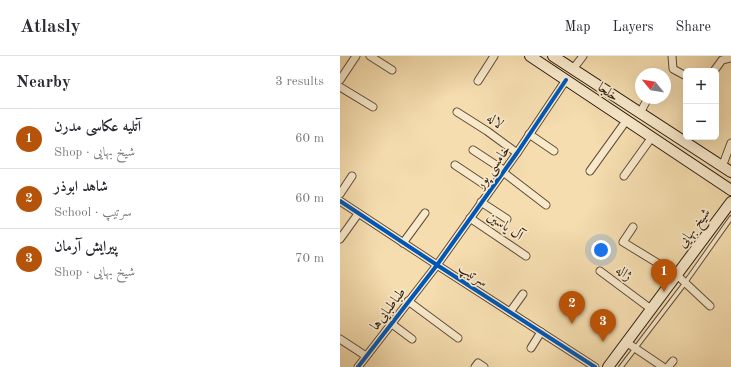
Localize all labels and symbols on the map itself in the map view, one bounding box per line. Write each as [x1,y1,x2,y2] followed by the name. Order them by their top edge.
[635,68,671,104] north arrow
[595,80,621,104] street label: خلجا
[484,110,506,132] street label: لاله
[472,143,515,195] street label: خامسی پور
[675,206,717,253] street label: شیخ بهایی
[484,207,528,245] street label: آل یاسین
[591,240,611,260] your location
[651,259,677,292] pin: 1
[454,260,490,292] street label: سرتیپ
[613,263,635,284] street label: ژاله
[368,285,410,334] street label: طباطبایی‌ها
[559,291,585,324] pin: 2
[590,309,616,342] pin: 3

